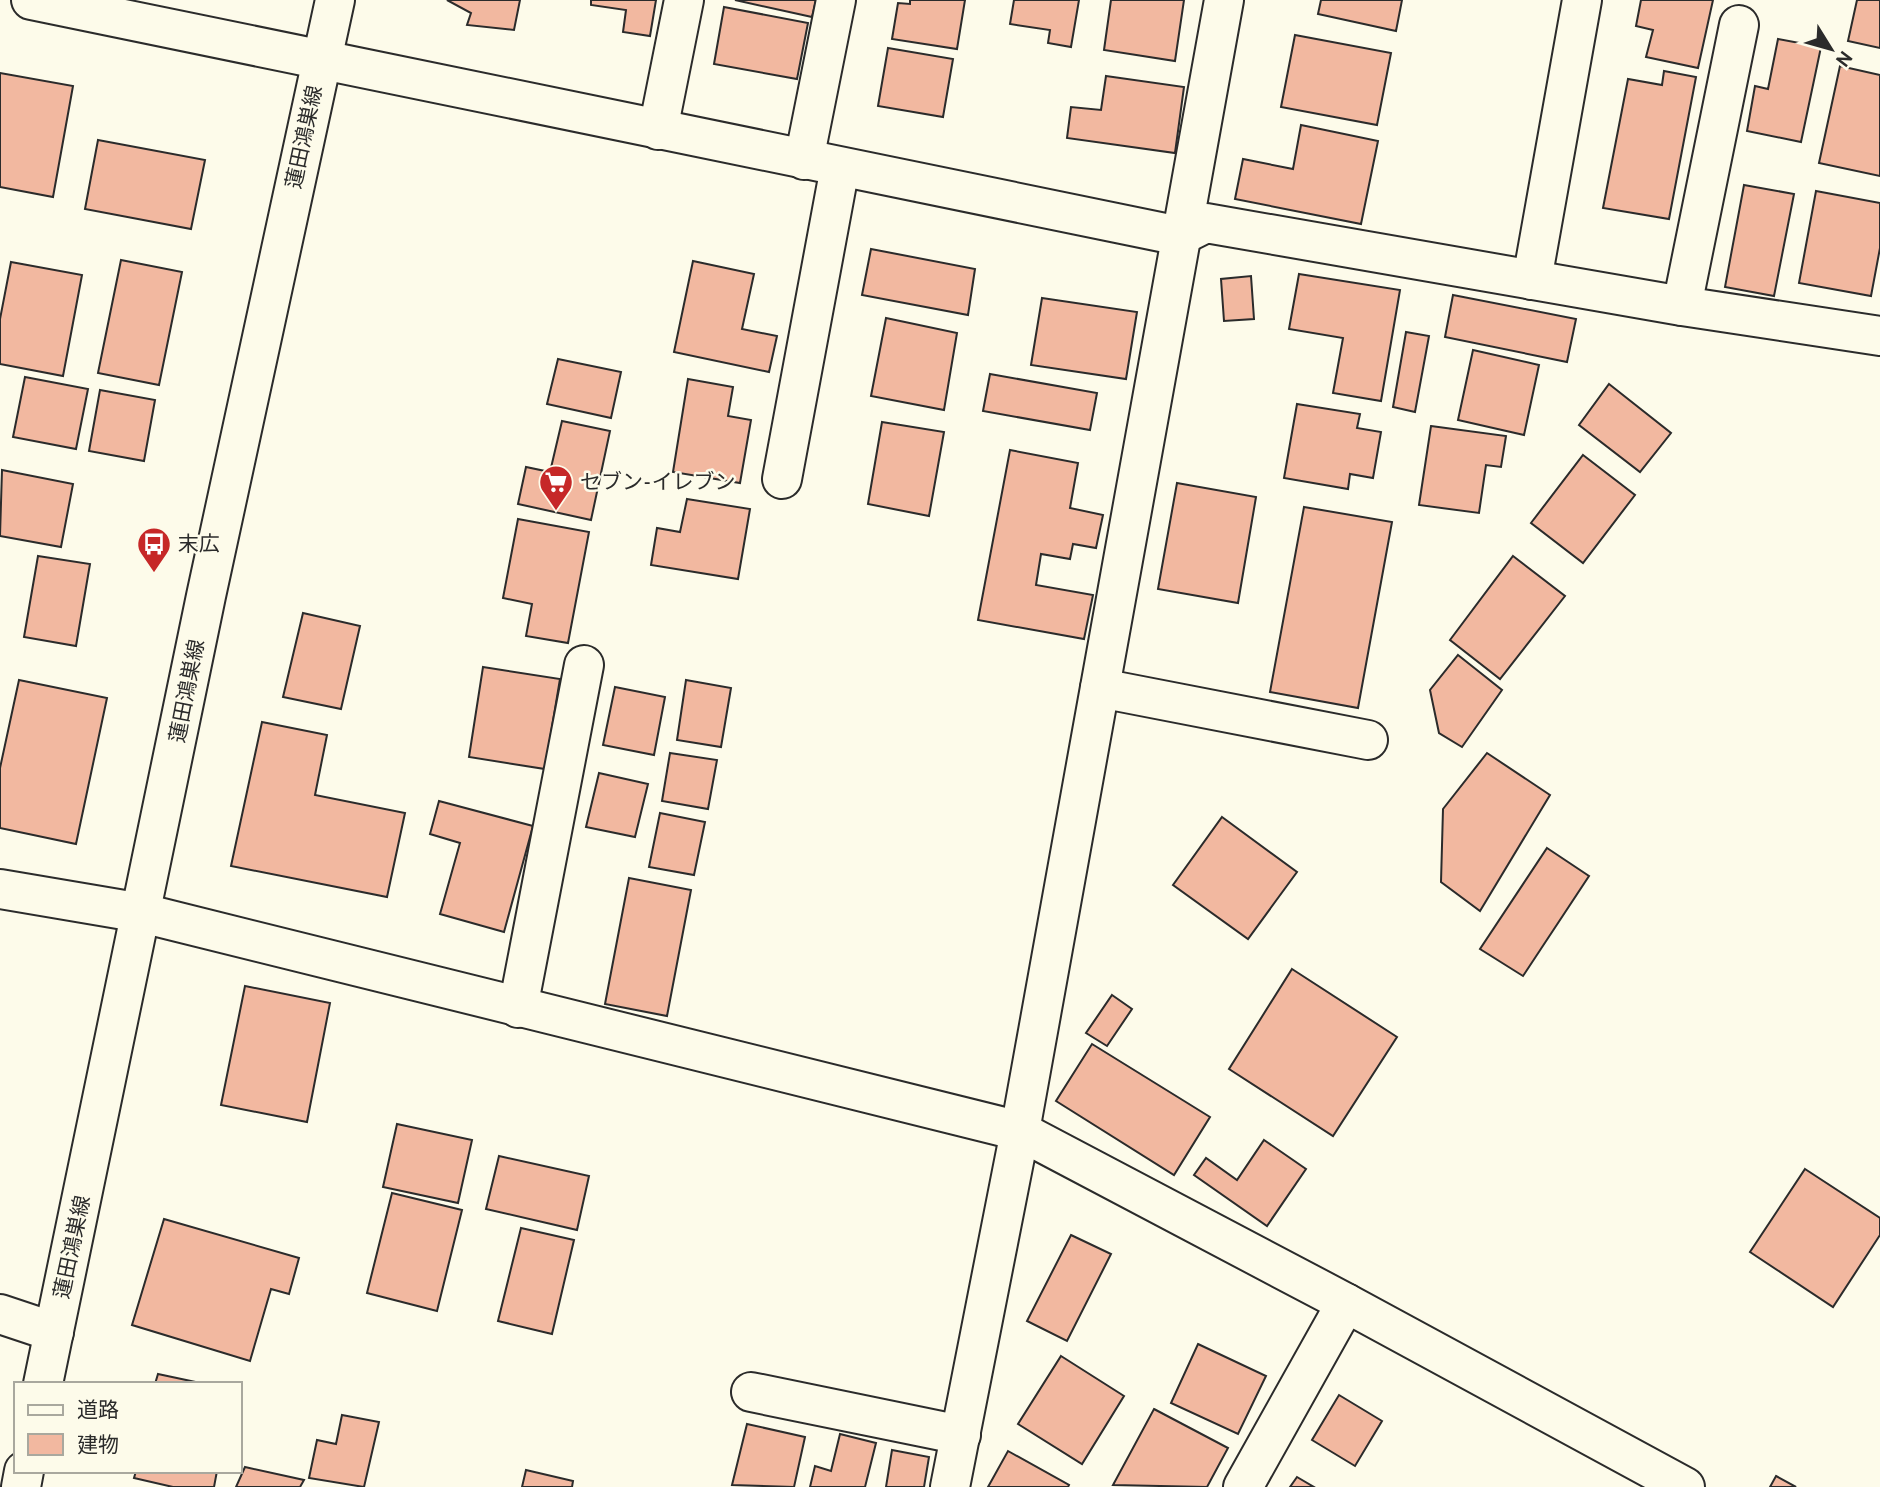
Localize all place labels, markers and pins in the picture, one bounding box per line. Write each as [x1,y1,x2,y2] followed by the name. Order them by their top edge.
[537,463,575,512] supermarket icon: セブン-イレブン
[580,470,735,497] place label: セブン-イレブン
[135,525,173,574] bus stop icon: 末広
[178,532,220,559] place label: 末広

